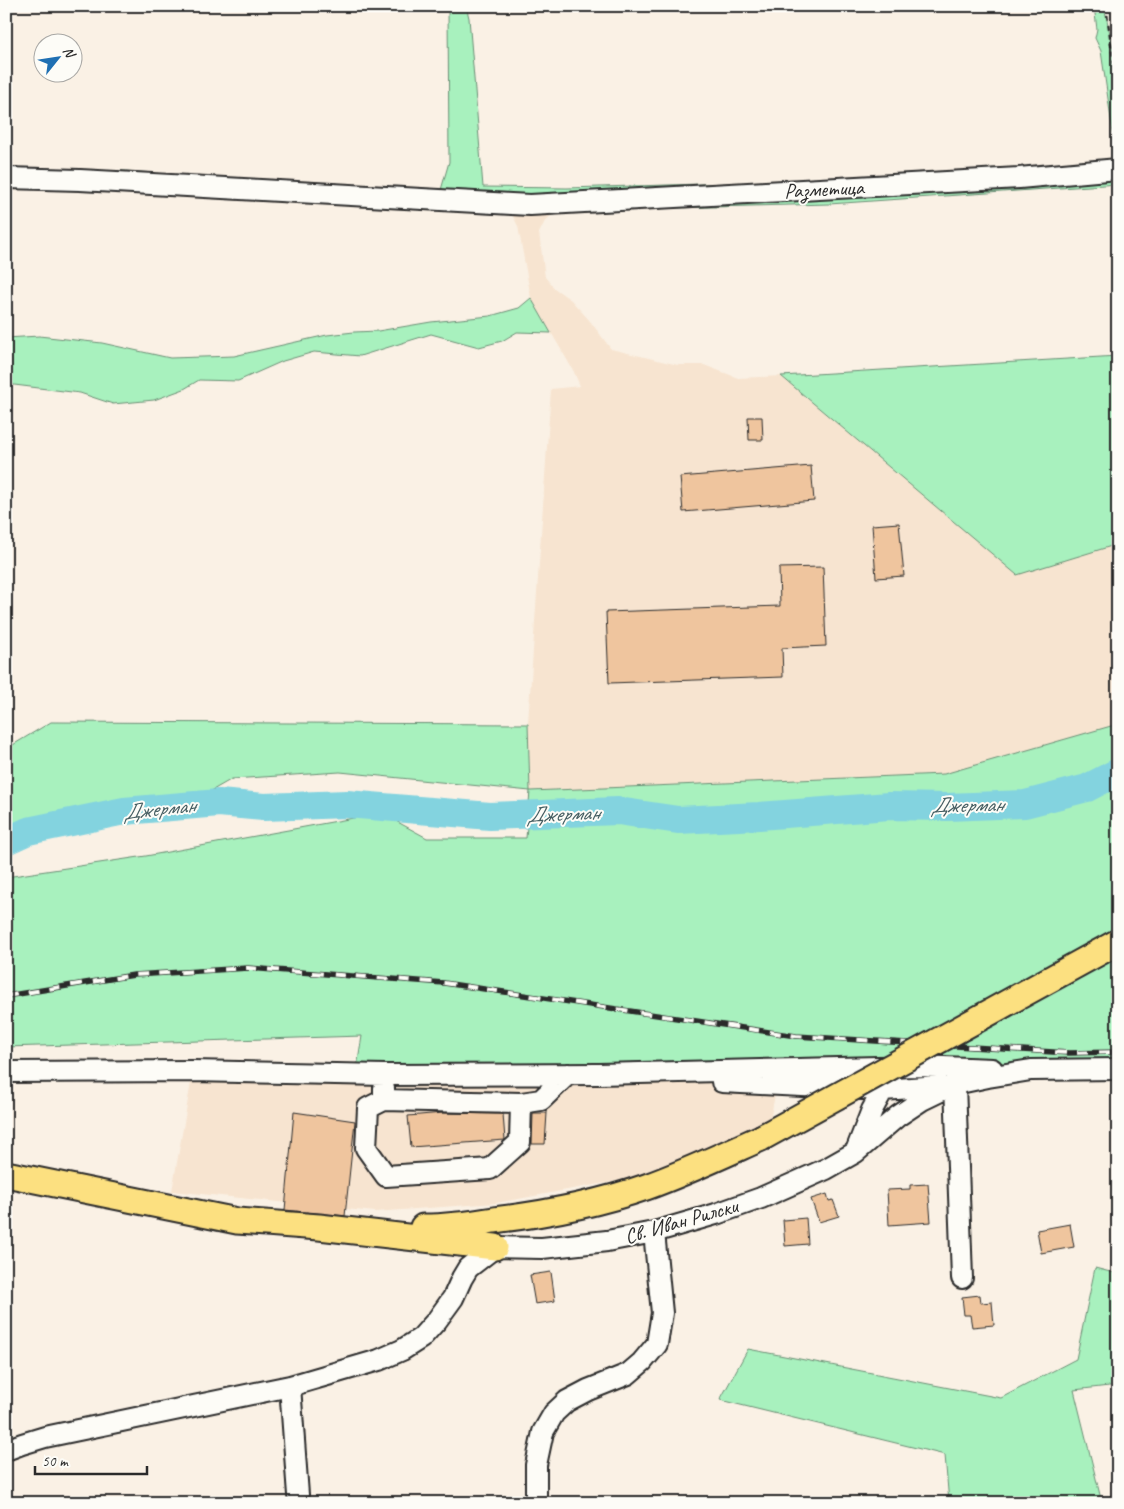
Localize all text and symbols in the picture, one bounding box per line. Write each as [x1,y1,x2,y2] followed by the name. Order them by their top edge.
[32,32,82,82] north arrow
[59,44,80,62] text: N
[783,174,866,205] street label: Разметица
[930,790,1006,820] water label: Джерман
[120,791,199,827] water label: Джерман
[525,799,603,829] water label: Джерман
[622,1192,743,1250] street label: Св. Иван Рилски
[35,1444,148,1476] scale bar
[42,1452,69,1471] text: 50 m

